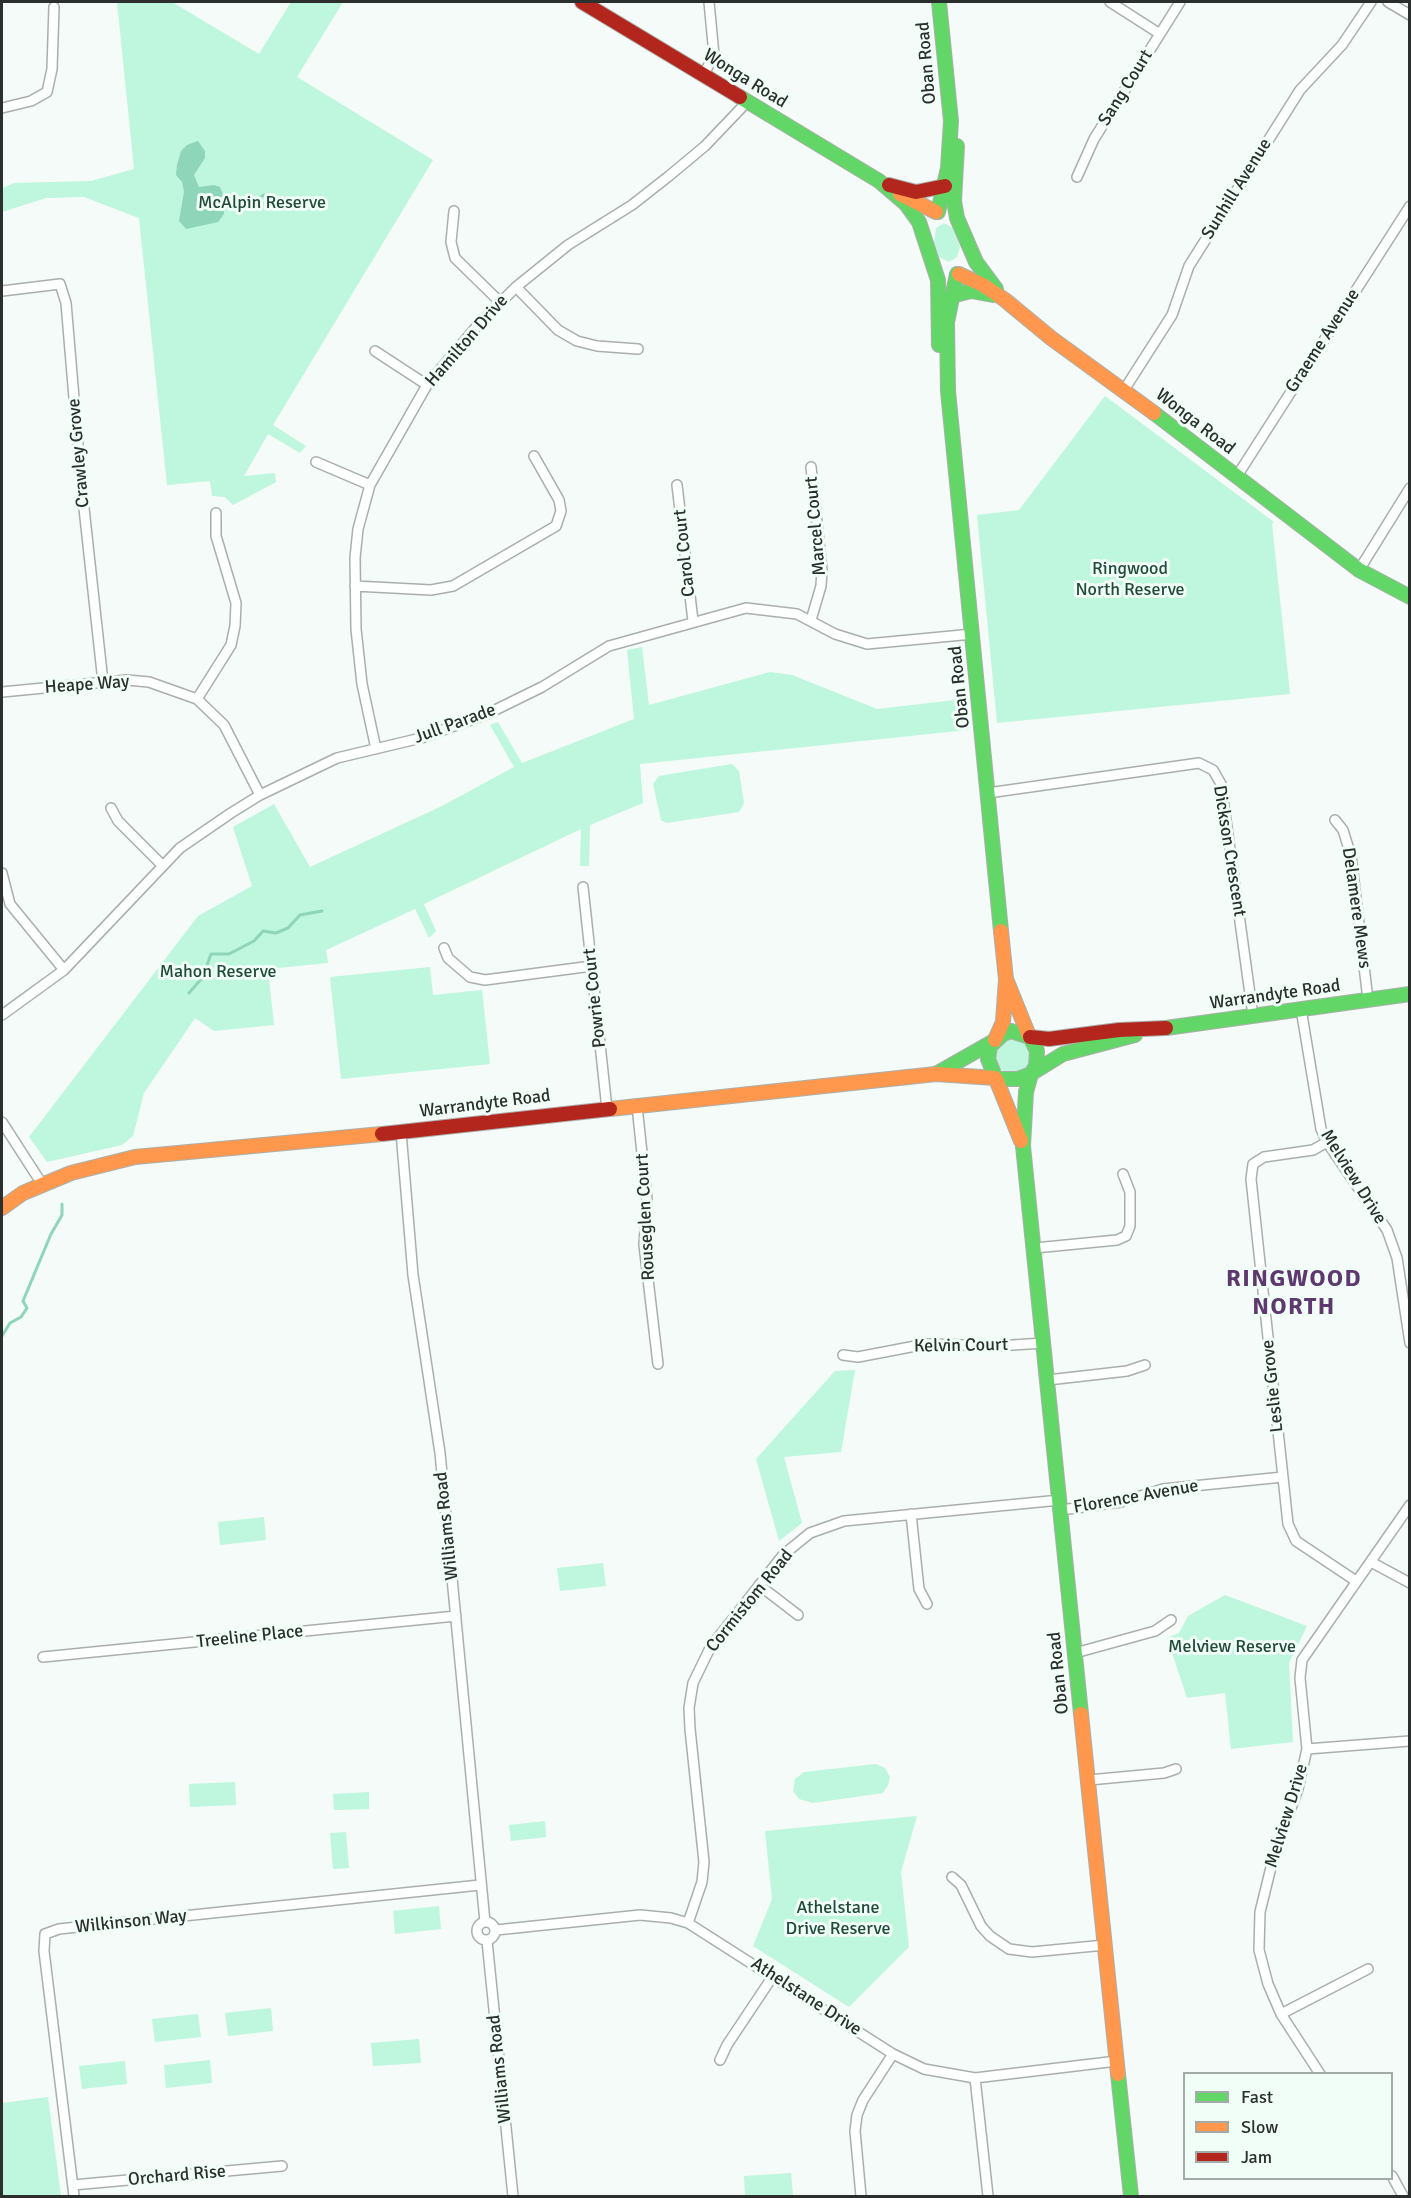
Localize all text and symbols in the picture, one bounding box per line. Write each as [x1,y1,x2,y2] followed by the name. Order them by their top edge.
[913,21,941,105] street label: Oban Road
[699,45,791,113] street label: Wonga Road
[1094,46,1158,130] street label: Sang Court
[1197,135,1277,243] street label: Sunhill Avenue
[198,192,326,214] park label: McAlpin Reserve
[1281,285,1365,397] street label: Graeme Avenue
[421,291,513,391] street label: Hamilton Drive
[1151,384,1239,460] street label: Wonga Road
[63,397,95,509] street label: Crawley Grove
[801,475,831,577] street label: Marcel Court
[670,508,700,598] street label: Carol Court
[1075,558,1185,600] park label: Ringwood North Reserve
[945,645,975,729] street label: Oban Road
[44,671,130,699] street label: Heape Way
[411,699,499,749] street label: Jull Parade
[1208,784,1250,918] street label: Dickson Crescent
[1337,846,1375,970] street label: Delamere Mews
[579,947,611,1049] street label: Powrie Court
[159,961,277,983] park label: Mahon Reserve
[1208,975,1342,1015] street label: Warrandyte Road
[418,1085,552,1123] street label: Warrandyte Road
[1315,1126,1391,1228] street label: Melview Drive
[632,1153,660,1281] street label: Rouseglen Court
[1226,1266,1362,1322] district label: RINGWOOD NORTH
[914,1334,1008,1358] street label: Kelvin Court
[1257,1339,1289,1433] street label: Leslie Grove
[431,1471,463,1581] street label: Williams Road
[1072,1475,1200,1519] street label: Florence Avenue
[702,1545,798,1657] street label: Cormistom Road
[196,1621,304,1653] street label: Treeline Place
[1044,1631,1074,1715] street label: Oban Road
[1168,1636,1296,1658] park label: Melview Reserve
[1261,1761,1313,1871] street label: Melview Drive
[786,1897,890,1940] park label: Athelstane Drive Reserve
[74,1905,188,1939] street label: Wilkinson Way
[747,1953,865,2041] street label: Athelstane Drive
[484,2014,516,2124] street label: Williams Road
[1183,2072,1393,2180] legend
[1241,2086,1273,2108] text: Fast
[1241,2116,1278,2138] text: Slow
[1241,2146,1272,2168] text: Jam
[127,2161,227,2191] street label: Orchard Rise

